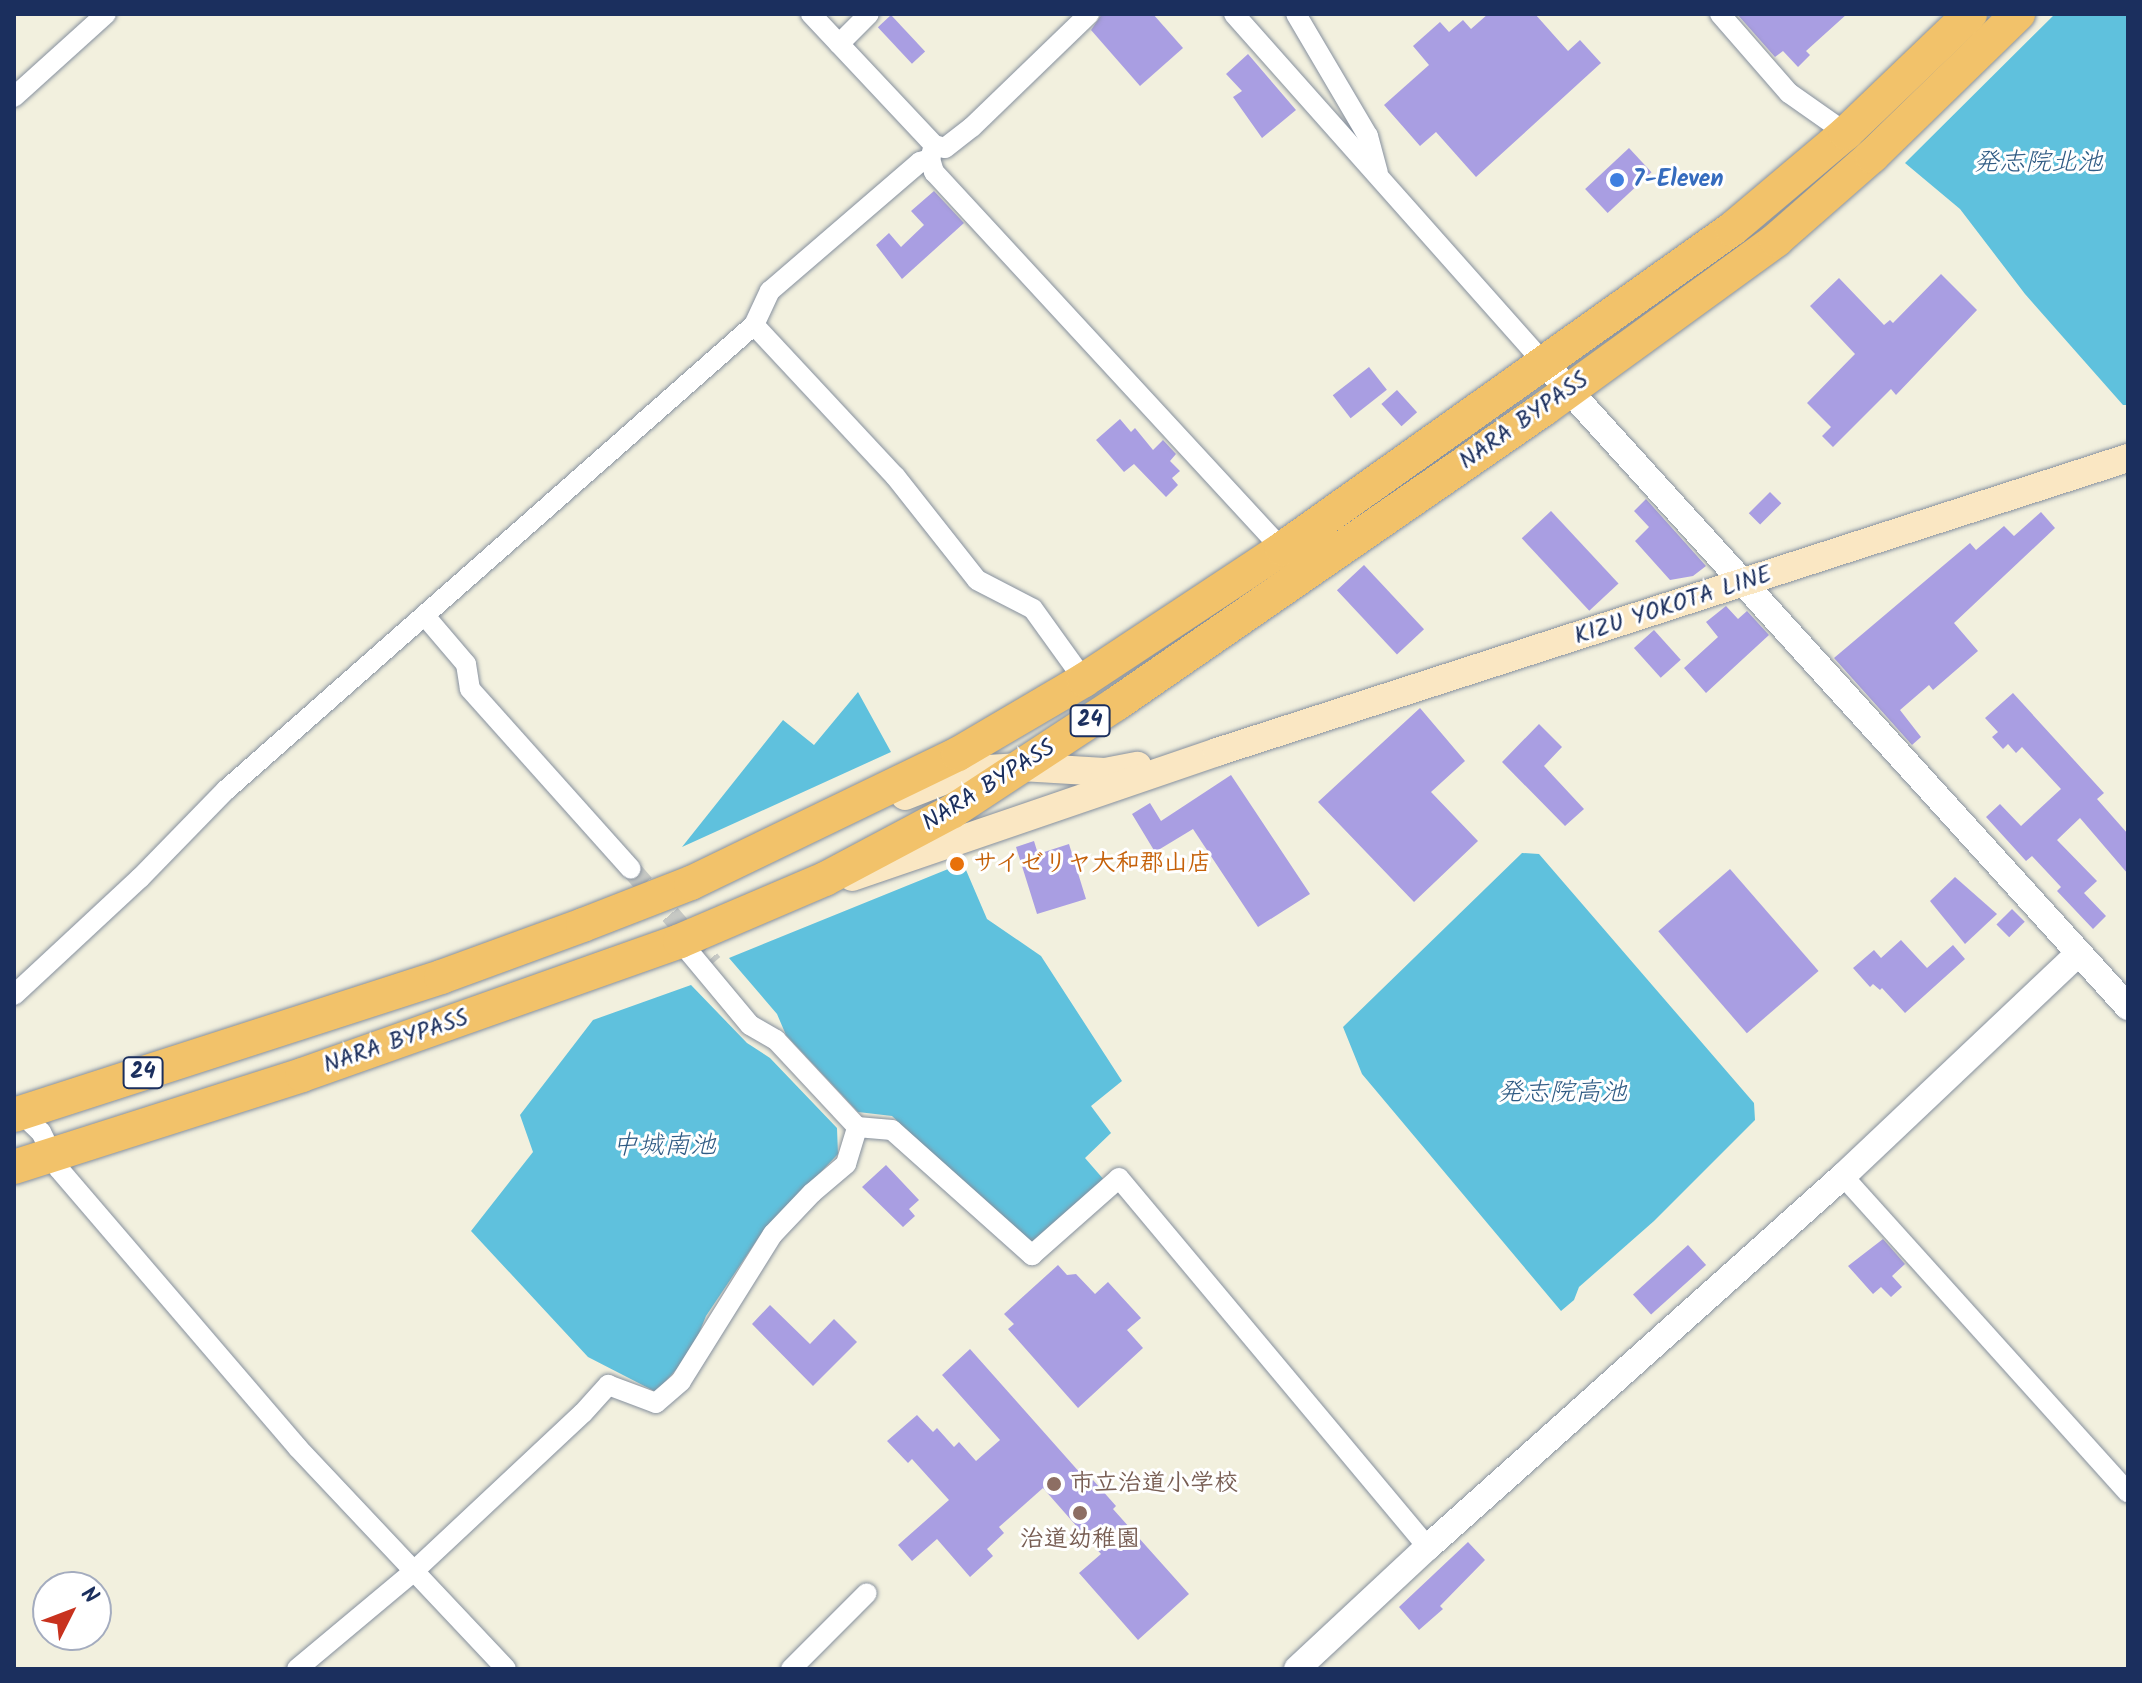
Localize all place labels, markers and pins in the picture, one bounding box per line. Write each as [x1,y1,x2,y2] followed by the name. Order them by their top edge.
[1633,166,1724,194] place label: 7-Eleven
[1608,171,1626,189] marker: 7-Eleven
[973,850,1213,878] place label: サイゼリヤ大和郡山店
[948,855,966,873] marker: サイゼリヤ大和郡山店
[1070,1470,1238,1498] place label: 市立治道小学校
[1045,1475,1063,1493] marker: 市立治道小学校
[1071,1504,1089,1522] marker: 治道幼稚園
[1020,1526,1140,1554] place label: 治道幼稚園

